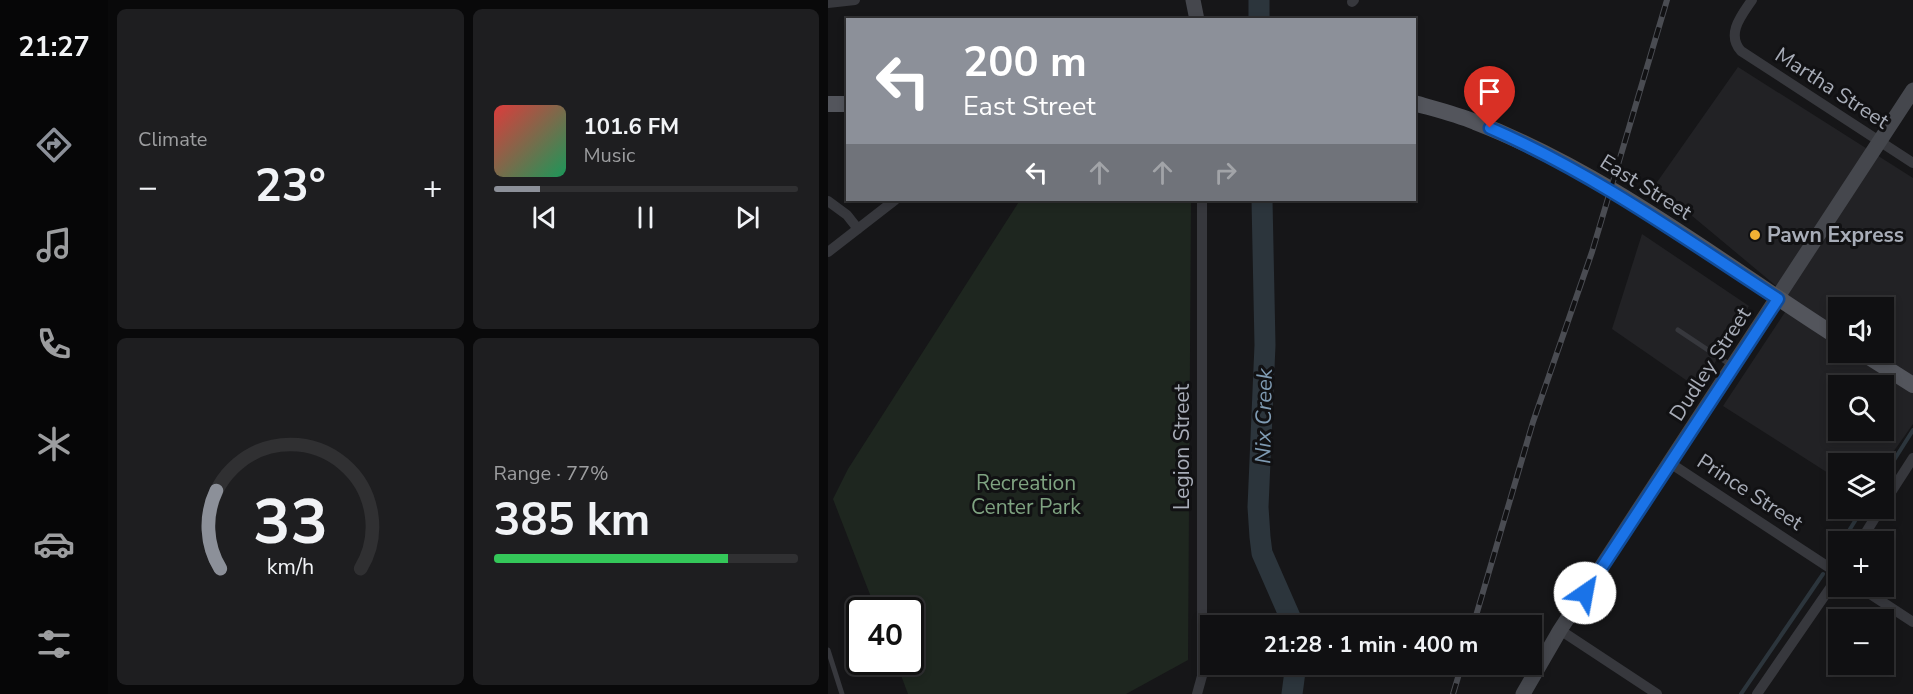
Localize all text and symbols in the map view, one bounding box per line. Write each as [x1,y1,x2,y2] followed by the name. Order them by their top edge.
[18,29,90,66] text: 21:27
[963,34,1087,91] text: 200 m
[1770,41,1895,136] street label: Martha Street
[864,42,942,120] icon: left
[1464,66,1515,128] pin
[1473,75,1506,108] icon: arrive
[963,88,1096,125] text: East Street
[584,112,679,142] text: 101.6 FM
[33,124,75,166] icon: directions
[138,126,207,153] text: Climate
[584,142,635,169] text: Music
[1595,148,1698,227] street label: East Street
[255,156,326,217] text: 23°
[1020,156,1053,189] icon: left
[1083,156,1116,189] icon: ahead
[1146,156,1179,189] icon: ahead
[1209,156,1242,189] icon: right
[138,165,158,210] text: −
[423,165,443,210] text: +
[528,201,561,234] icon: previous
[629,201,662,234] icon: pause
[731,201,764,234] icon: next
[1767,221,1904,249] place label: Pawn Express
[33,224,75,266] icon: music
[1748,228,1762,242] marker: Pawn Express
[1828,297,1894,675] map controls
[1828,297,1894,363] button: sound
[1663,301,1758,426] street label: Dudley Street
[33,323,75,365] icon: phone
[1248,367,1280,464] water label: Nix Creek
[1828,375,1894,441] button: search
[1168,383,1196,510] street label: Legion Street
[33,423,75,465] icon: climate
[1692,447,1809,537] street label: Prince Street
[1828,453,1894,519] button: layers
[494,460,609,487] text: Range · 77%
[971,469,1081,521] park label: Recreation Center Park
[253,480,328,565] text: 33
[494,490,650,551] text: 385 km
[33,523,75,565] icon: car
[1828,531,1894,597] button: +
[267,552,314,582] text: km/h
[1553,561,1617,625] position arrow
[846,597,924,675] speed limit sign: 40
[1828,609,1894,675] button: −
[33,623,75,665] icon: filters
[1264,630,1478,660] text: 21:28 · 1 min · 400 m

